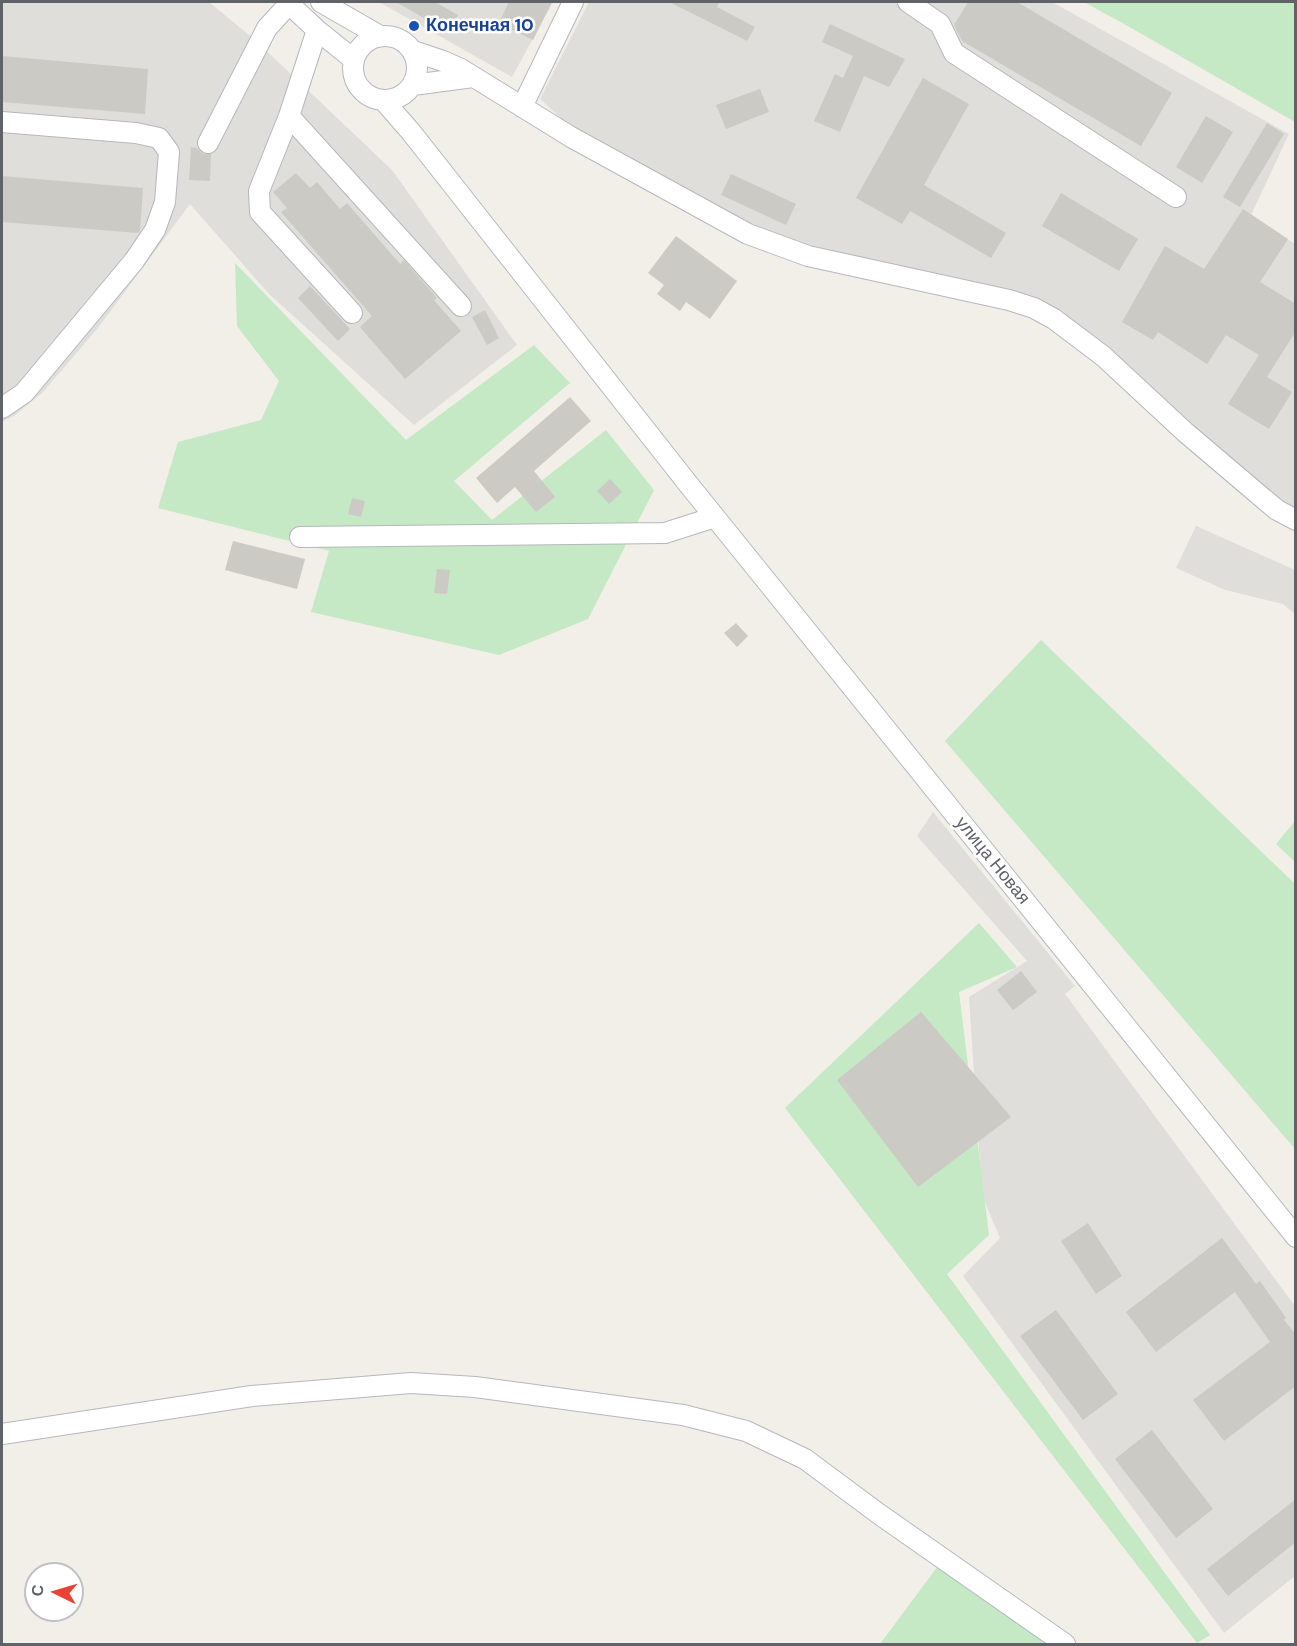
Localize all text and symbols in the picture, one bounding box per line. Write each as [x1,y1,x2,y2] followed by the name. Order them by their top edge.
[426,15,534,37] place label: Конечная 10
[407,19,421,33] marker: Конечная 10
[950,813,1034,909] street label: улица Новая
[24,1562,84,1622] north arrow
[27,1584,49,1597] text: С

